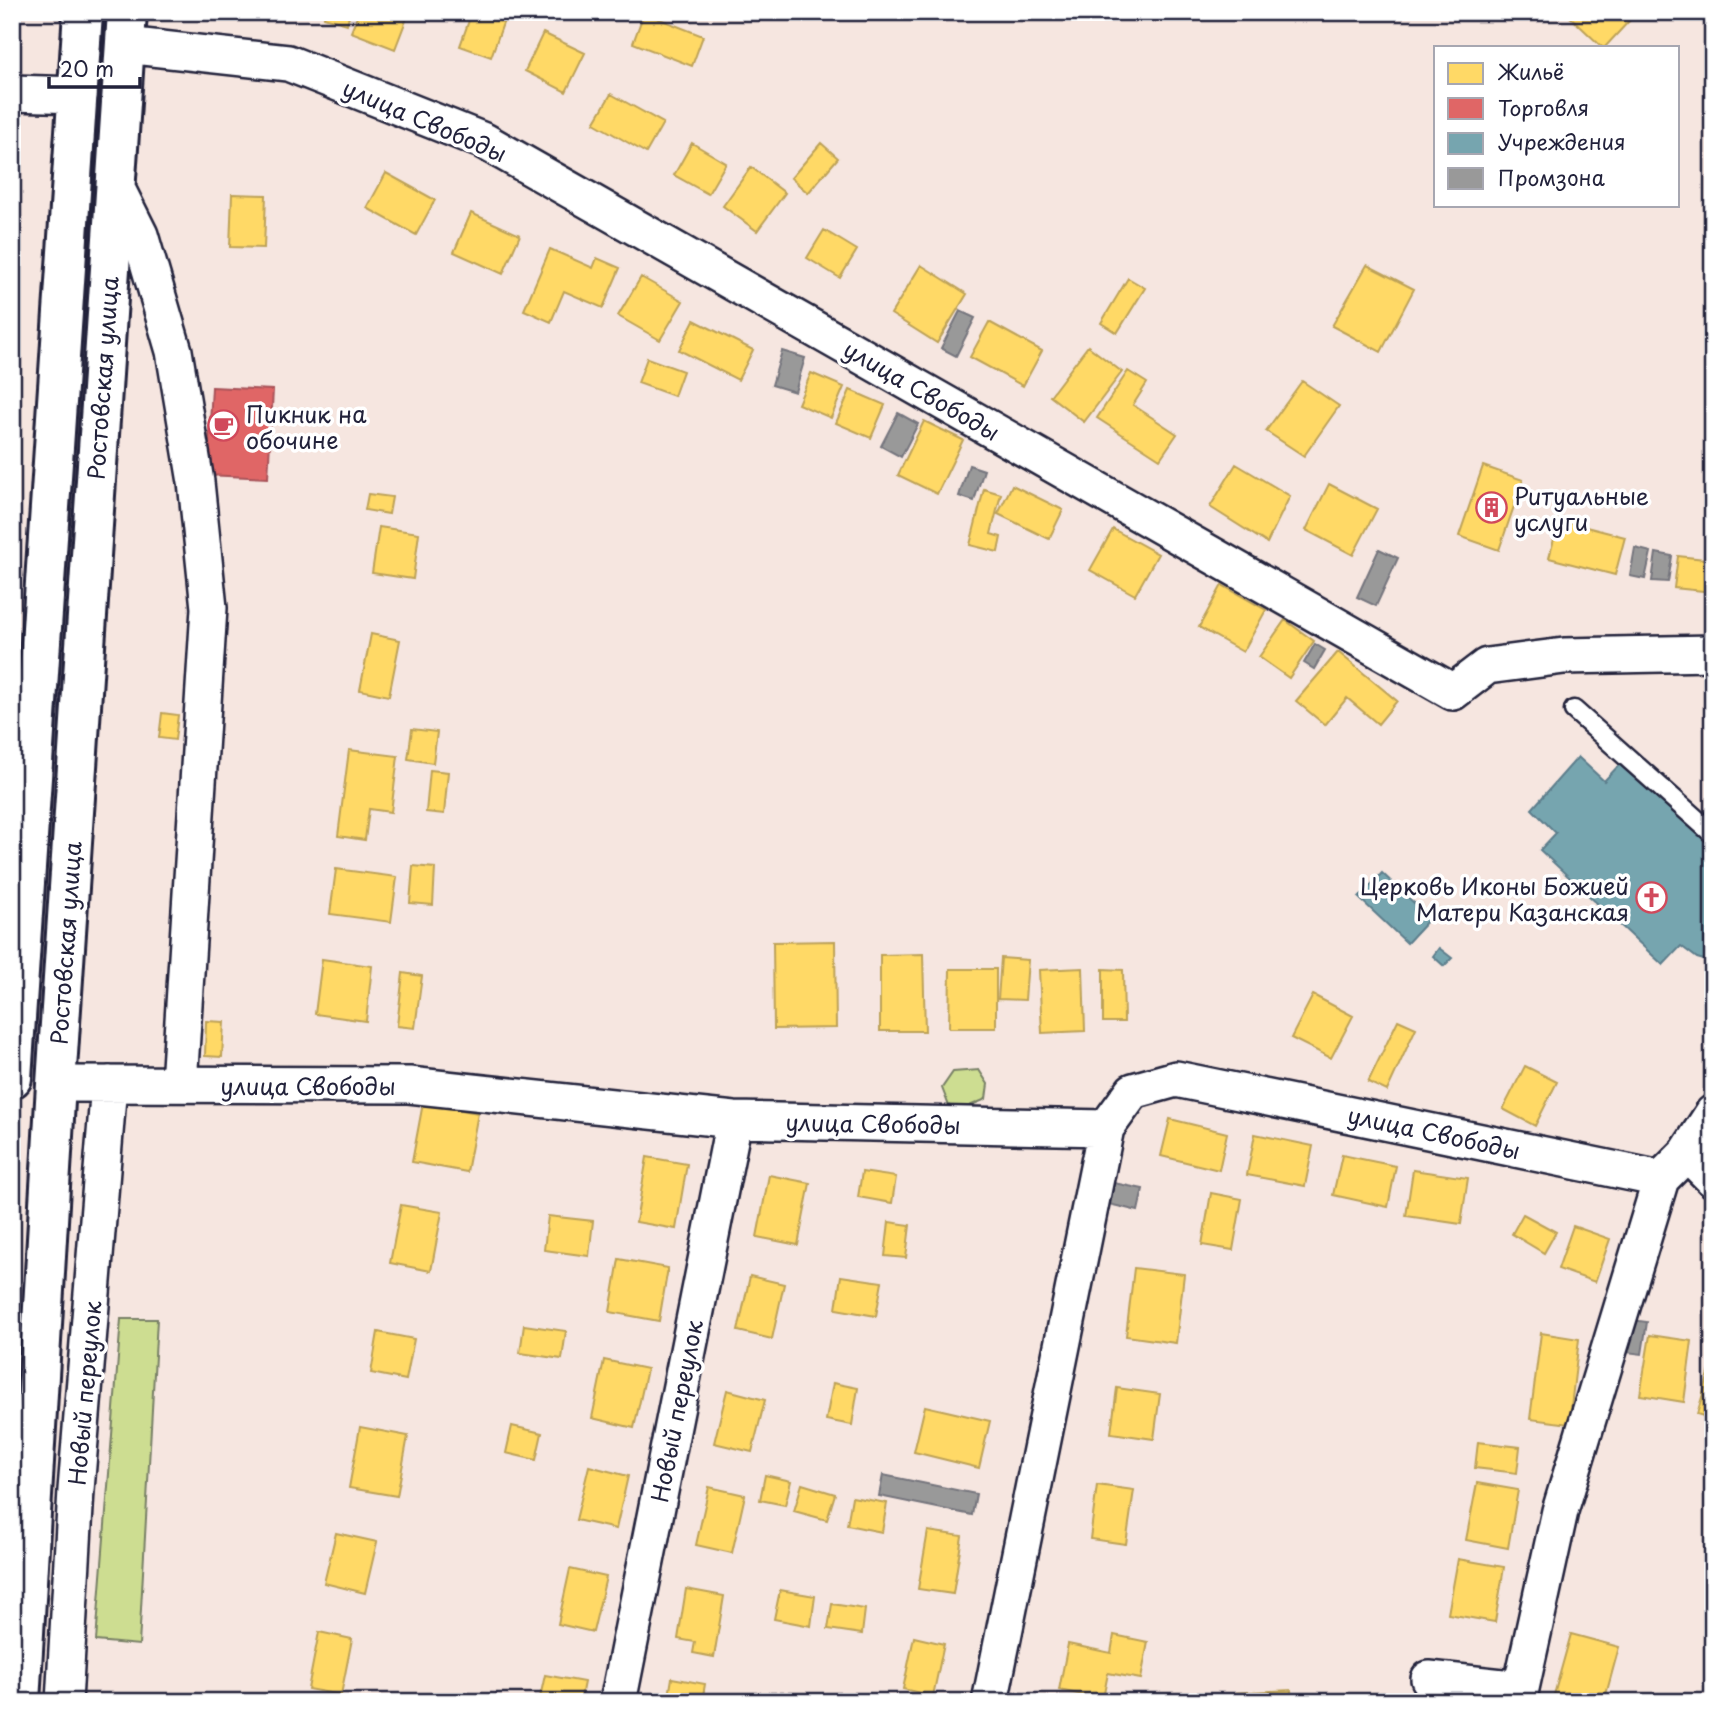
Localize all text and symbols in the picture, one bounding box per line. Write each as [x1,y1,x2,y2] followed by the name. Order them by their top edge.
[49,46,140,90] scale bar
[1434,46,1680,206] legend
[60,52,114,84] text: 20 m
[1497,55,1564,87] text: Жильё
[337,70,513,170] street label: улица Свободы
[1498,91,1589,123] text: Торговля
[1498,125,1626,157] text: Учреждения
[1498,161,1605,193] text: Промзона
[77,275,127,481] street label: Ростовская улица
[837,331,1007,449] street label: улица Свободы
[246,396,367,457] place label: Пикник на обочине
[206,409,240,443] cafe icon: Пикник на обочине
[1514,478,1649,539] place label: Ритуальные услуги
[1474,491,1508,525] building icon: Ритуальные услуги
[40,840,90,1046] street label: Ростовская улица
[1360,868,1629,929] place label: Церковь Иконы Божией Матери Казанская
[1635,881,1669,915] church icon: Церковь Иконы Божией Матери Казанская
[220,1068,396,1103] street label: улица Свободы
[1345,1097,1523,1167] street label: улица Свободы
[785,1104,961,1142] street label: улица Свободы
[58,1299,110,1487] street label: Новый переулок
[641,1316,711,1505] street label: Новый переулок

